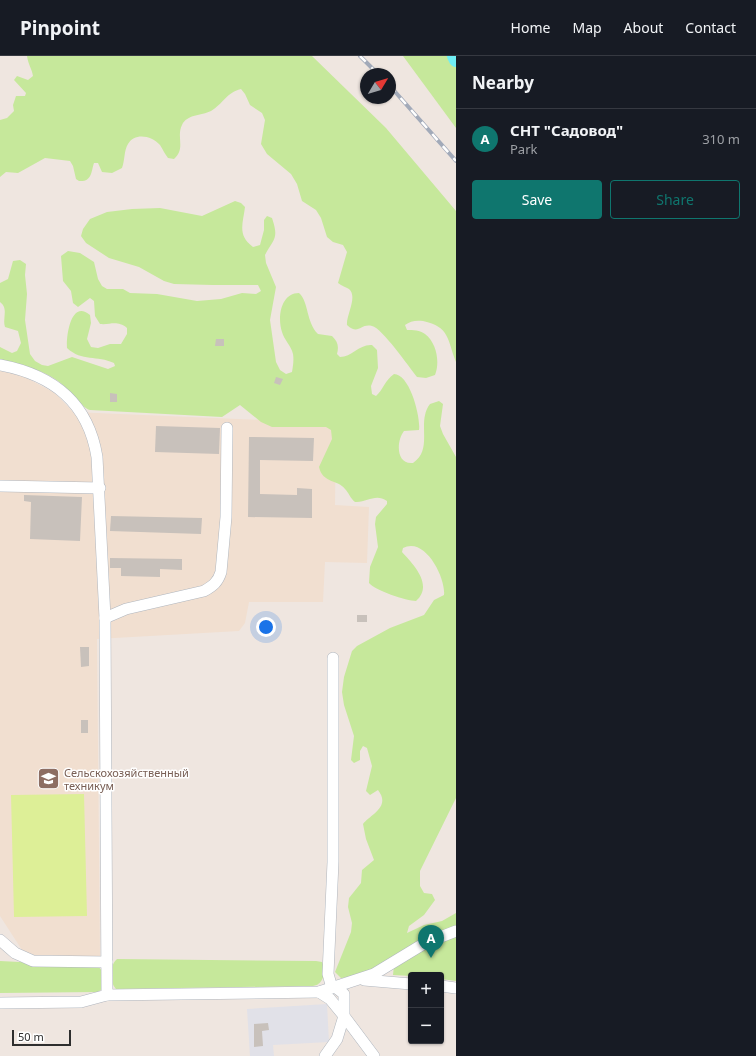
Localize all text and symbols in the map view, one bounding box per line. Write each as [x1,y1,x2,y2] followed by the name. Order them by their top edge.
[20,15,100,41] text: Pinpoint
[511,18,550,37] text: Home
[572,18,602,37] text: Map
[624,18,663,37] text: About
[685,18,736,37] text: Contact
[360,68,396,104] north arrow
[472,71,534,94] text: Nearby
[510,120,623,140] text: СНТ "Садовод"
[481,130,490,148] text: A
[702,130,740,148] text: 310 m
[510,140,537,158] text: Park
[472,180,602,219] button: Save
[610,180,740,219] button: Share
[256,617,276,637] your location
[36,765,62,791] school or university icon: Сельскохозяйственный техникум
[64,765,189,793] place label: Сельскохозяйственный техникум
[418,925,444,958] pin: A
[408,972,444,1044] map controls
[408,972,444,1008] button: +
[408,1008,444,1044] button: −
[12,1028,71,1047] scale bar
[18,1029,44,1044] text: 50 m

